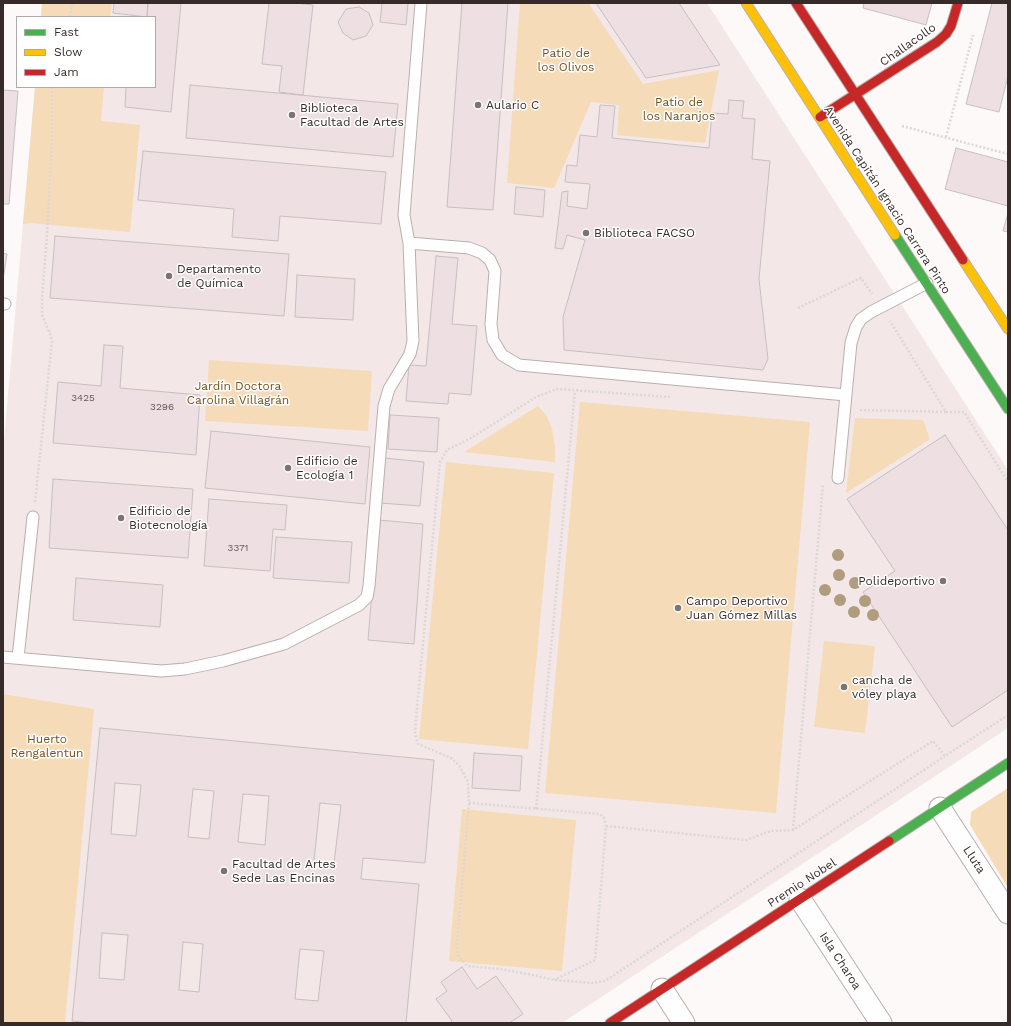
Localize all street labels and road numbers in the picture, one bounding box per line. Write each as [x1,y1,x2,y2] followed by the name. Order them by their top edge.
[877,20,939,70] street label: Challacollo
[821,103,953,297] street label: Avenida Capitán Ignacio Carrera Pinto
[960,843,988,877] street label: Lluta
[765,855,839,911] street label: Premio Nobel
[816,930,864,992] street label: Isla Charoa

